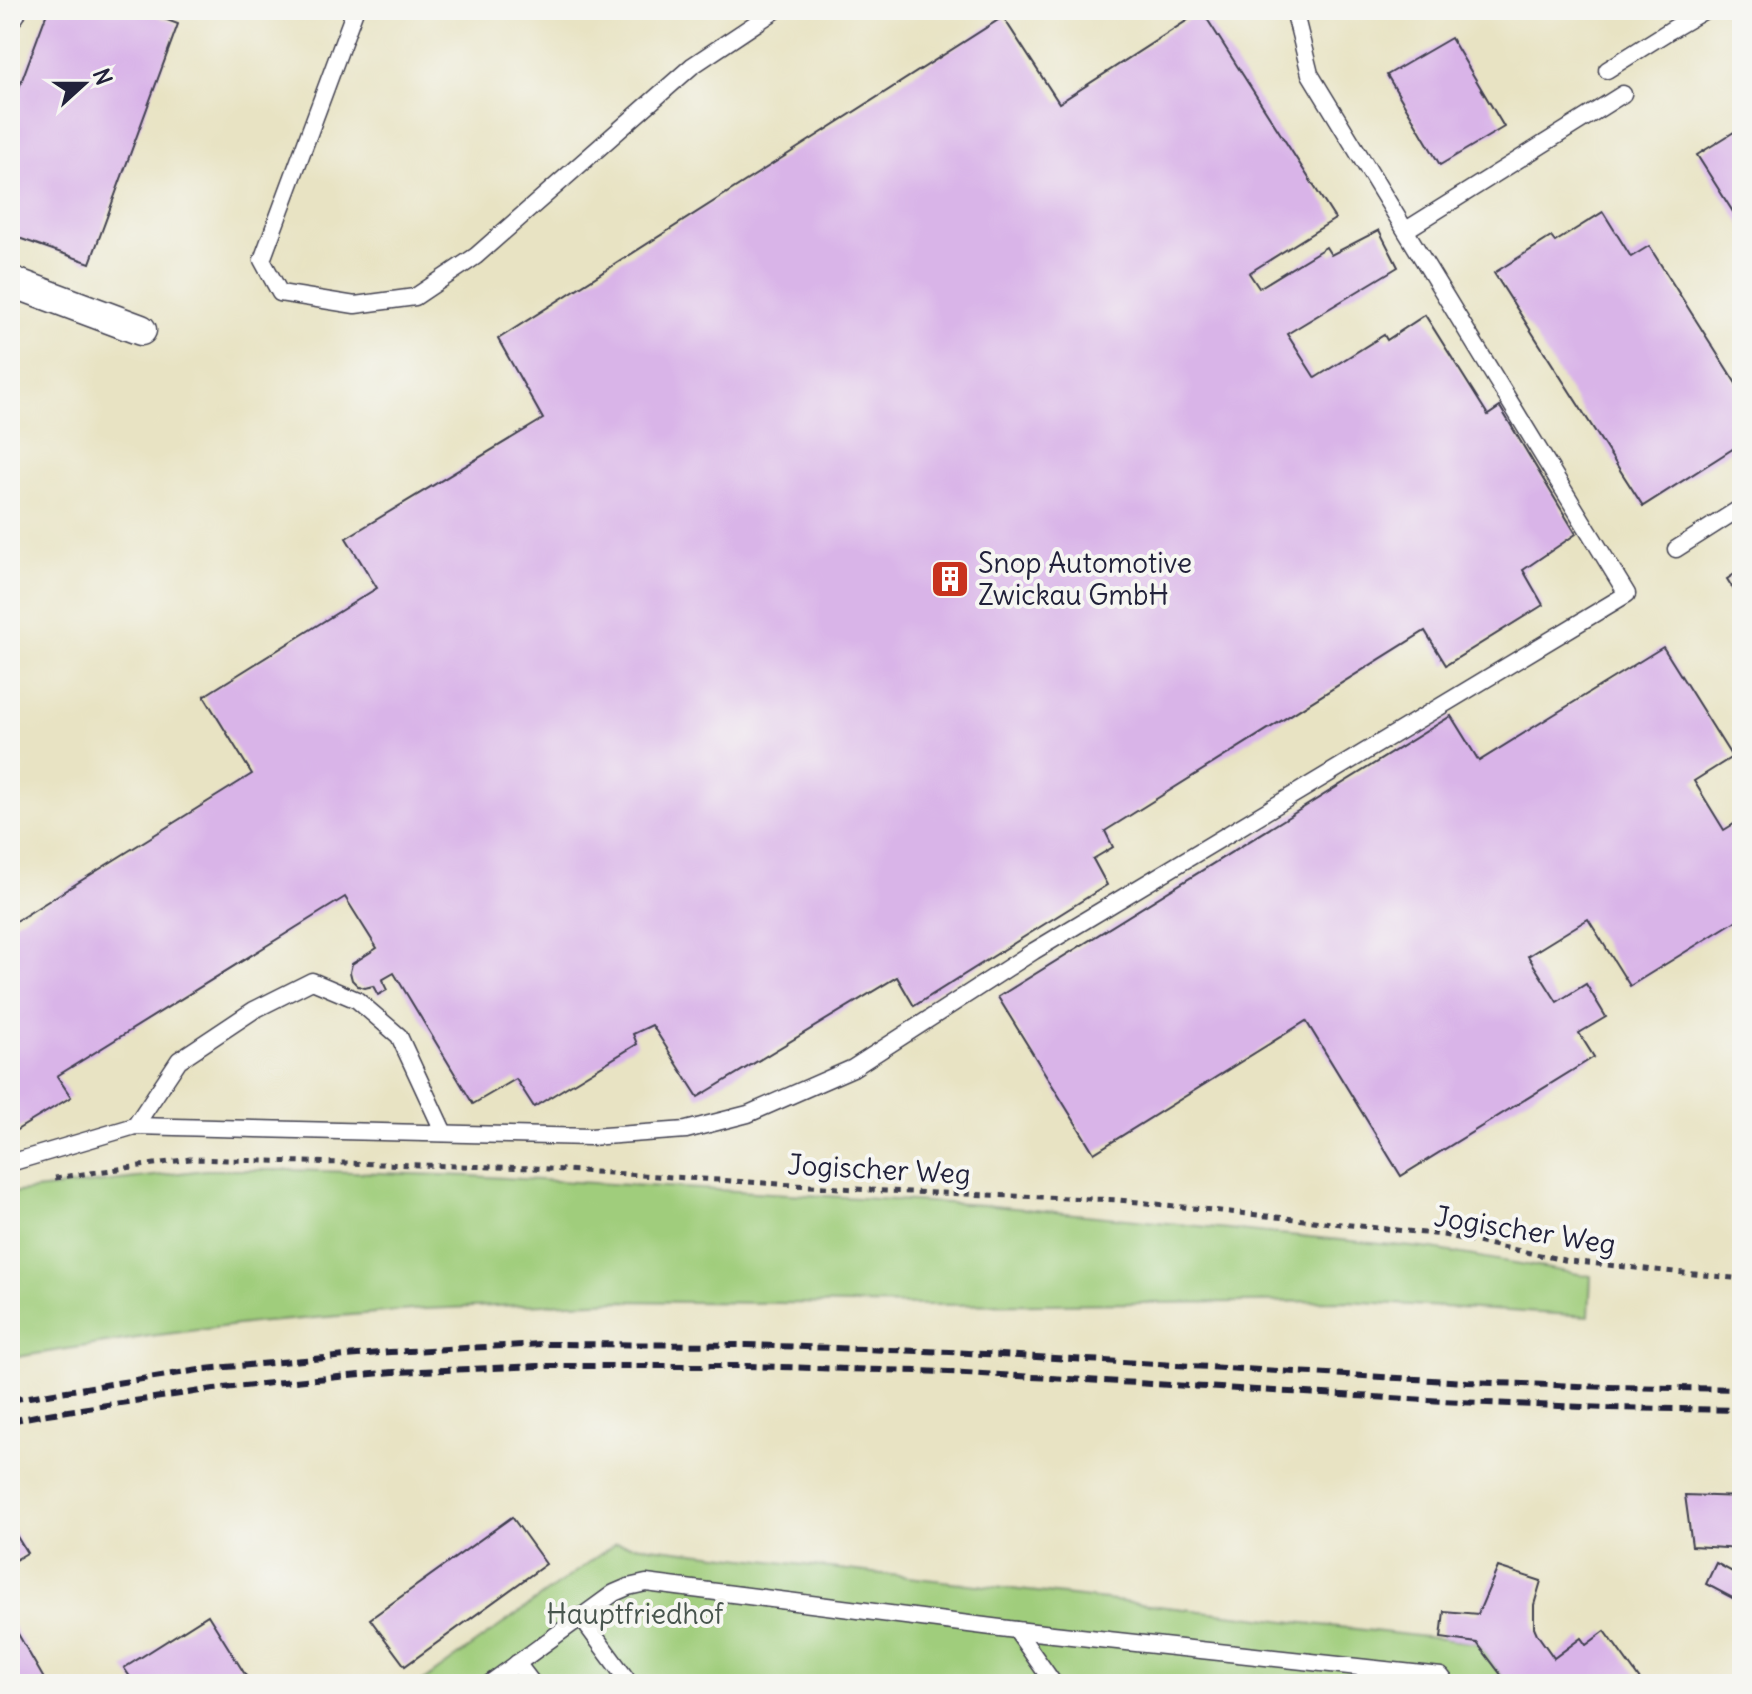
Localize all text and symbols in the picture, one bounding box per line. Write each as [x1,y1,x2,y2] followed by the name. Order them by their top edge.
[44,44,124,124] north arrow
[87,65,118,89] text: N
[978,545,1192,613] place label: Snop Automotive Zwickau GmbH
[929,558,971,600] building icon: Snop Automotive Zwickau GmbH
[787,1146,971,1192] street label: Jogischer Weg
[1432,1198,1618,1262] street label: Jogischer Weg
[547,1596,724,1632] park label: Hauptfriedhof

